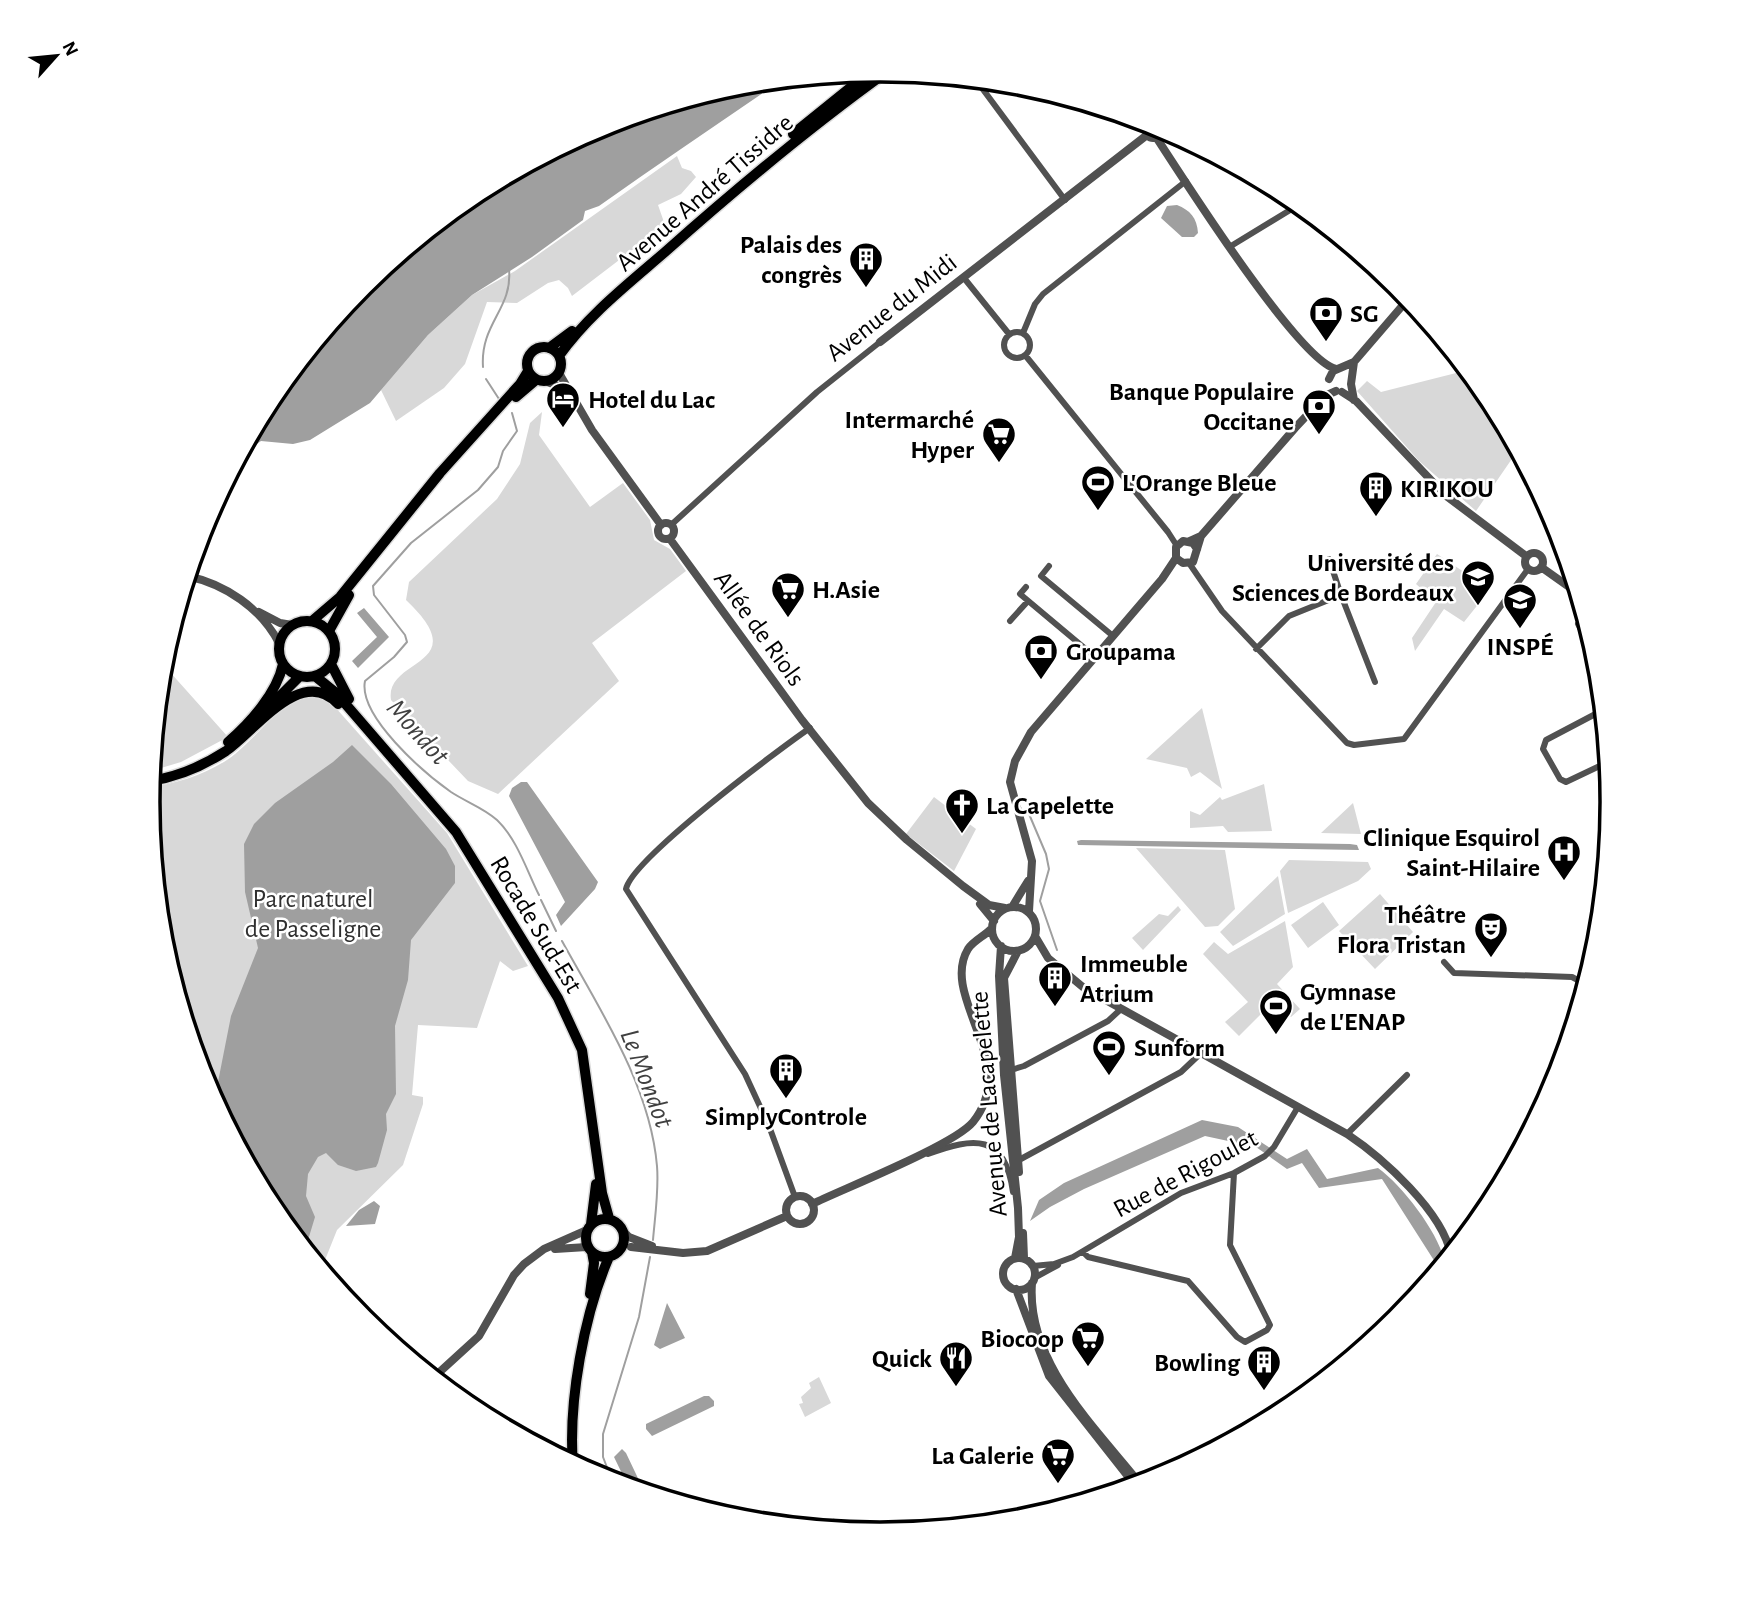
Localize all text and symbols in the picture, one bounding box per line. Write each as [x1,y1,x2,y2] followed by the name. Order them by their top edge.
[21,21,91,91] north arrow
[58,39,81,59] text: N
[611,109,798,276] street label: Avenue André Tissidre
[740,232,842,288] place label: Palais des congrès
[847,240,885,289] building icon: Palais des congrès
[821,249,962,367] street label: Avenue du Midi
[1307,294,1345,343] bank icon: SG
[1350,301,1379,327] place label: SG
[1109,379,1294,435] place label: Banque Populaire Occitane
[544,380,582,429] hotel icon: Hotel du Lac
[588,387,715,413] place label: Hotel du Lac
[1300,387,1338,436] bank icon: Banque Populaire Occitane
[844,407,974,463] place label: Intermarché Hyper
[980,415,1018,464] supermarket icon: Intermarché Hyper
[1079,463,1117,512] sports icon: L'Orange Bleue
[1357,469,1395,518] building icon: KIRIKOU
[1122,470,1276,496] place label: L'Orange Bleue
[1400,476,1494,502] place label: KIRIKOU
[1232,550,1454,606] place label: Université des Sciences de Bordeaux
[1459,558,1497,607] school or university icon: Université des Sciences de Bordeaux
[709,566,810,691] street label: Allée de Riols
[769,570,807,619] supermarket icon: H.Asie
[812,577,880,603] place label: H.Asie
[1501,581,1539,630] school or university icon: INSPÉ
[1022,632,1060,681] bank icon: Groupama
[1487,632,1553,660] place label: INSPÉ
[1066,639,1176,665] place label: Groupama
[381,694,455,771] water label: Mondot
[943,786,981,835] church icon: La Capelette
[986,793,1114,819] place label: La Capelette
[1363,825,1540,881] place label: Clinique Esquirol Saint-Hilaire
[1545,833,1583,882] hospital icon: Clinique Esquirol Saint-Hilaire
[485,852,587,997] street label: Rocade Sud-Est
[245,886,381,942] park label: Parc naturel de Passeligne
[1337,902,1466,958] place label: Théâtre Flora Tristan
[1472,910,1510,959] theatre icon: Théâtre Flora Tristan
[1080,951,1188,1007] place label: Immeuble Atrium
[1036,959,1074,1008] building icon: Immeuble Atrium
[1300,979,1405,1035] place label: Gymnase de L'ENAP
[1257,987,1295,1036] sports icon: Gymnase de L'ENAP
[966,990,1012,1218] street label: Avenue de Lacapelette
[614,1025,678,1133] water label: Le Mondot
[1090,1028,1128,1077] sports icon: Sunform
[1134,1035,1225,1061] place label: Sunform
[767,1051,805,1100] building icon: SimplyControle
[705,1104,867,1130] place label: SimplyControle
[1109,1125,1262,1223] street label: Rue de Rigoulet
[1069,1319,1107,1368] supermarket icon: Biocoop
[980,1326,1064,1352] place label: Biocoop
[937,1339,975,1388] restaurant icon: Quick
[1245,1343,1283,1392] building icon: Bowling
[872,1346,932,1372] place label: Quick
[1154,1350,1241,1376] place label: Bowling
[1039,1436,1077,1485] supermarket icon: La Galerie
[931,1443,1034,1469] place label: La Galerie

